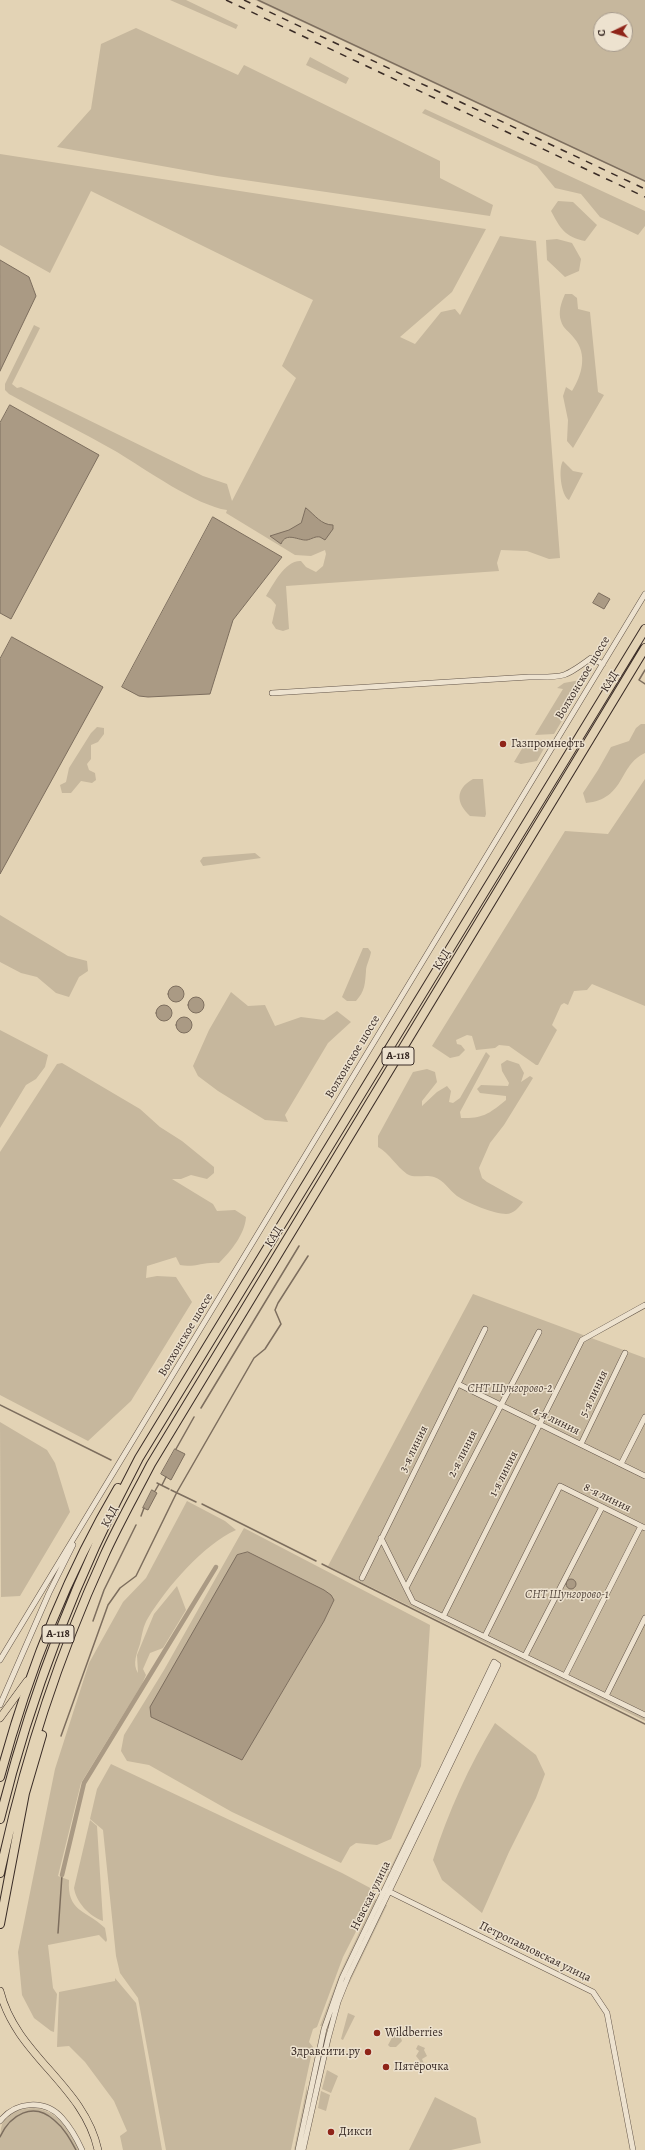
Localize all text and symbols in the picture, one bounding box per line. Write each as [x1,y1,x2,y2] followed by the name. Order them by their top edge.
[593,12,633,52] north arrow
[594,29,609,37] text: С
[553,634,613,722] street label: Волхонское шоссе
[598,669,622,695] street label: КАД
[511,737,584,751] place label: Газпромнефть
[498,739,508,749] marker: Газпромнефть
[430,947,454,973] street label: КАД
[323,1013,383,1101] street label: Волхонское шоссе
[382,1047,414,1065] road number: А-118
[262,1224,286,1250] street label: КАД
[156,1291,216,1379] street label: Волхонское шоссе
[577,1368,611,1420] street label: 5-я линия
[467,1382,553,1396] park label: СНТ Шунгорово-2
[530,1403,582,1439] street label: 4-я линия
[397,1423,431,1475] street label: 3-я линия
[445,1428,481,1480] street label: 2-я линия
[486,1449,522,1499] street label: 1-я линия
[581,1480,633,1516] street label: 8-я линия
[99,1504,121,1530] street label: КАД
[525,1588,609,1602] park label: СНТ Шунгорово-1
[42,1625,74,1643] road number: А-118
[348,1859,394,1933] street label: Невская улица
[477,1919,593,1985] street label: Петропавловская улица
[385,2026,443,2040] place label: Wildberries
[372,2028,382,2038] marker: Wildberries
[291,2045,360,2059] place label: Здравсити.ру
[363,2047,373,2057] marker: Здравсити.ру
[394,2060,449,2074] place label: Пятёрочка
[381,2062,391,2072] marker: Пятёрочка
[339,2125,372,2139] place label: Дикси
[326,2127,336,2137] marker: Дикси

